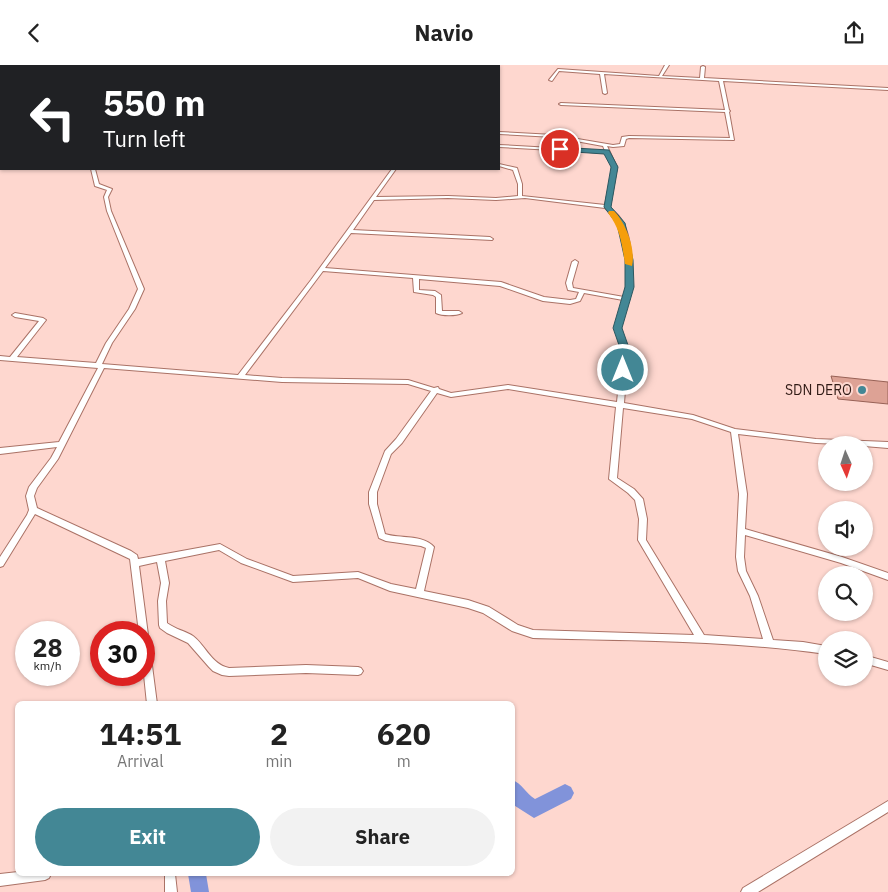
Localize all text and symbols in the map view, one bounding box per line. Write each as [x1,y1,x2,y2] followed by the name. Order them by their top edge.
[415,18,473,47] text: Navio
[20,19,48,47] icon: back
[840,19,868,47] icon: share
[103,80,206,126] text: 550 m
[20,85,85,150] icon: left
[103,124,186,153] text: Turn left
[539,128,581,170] pin
[546,135,574,163] icon: arrive
[596,343,648,395] position arrow
[785,381,852,399] place label: SDN DERO
[856,384,868,396] marker: SDN DERO
[818,436,872,491] north arrow
[818,436,873,686] map controls
[818,501,873,556] button: sound
[818,566,873,621] button: search
[90,621,155,686] speed limit sign: 30
[32,631,63,664] text: 28
[818,631,873,686] button: layers
[33,658,62,673] text: km/h
[99,714,181,753] text: 14:51
[270,714,288,753] text: 2
[377,714,431,753] text: 620
[117,751,164,771] text: Arrival
[265,751,292,771] text: min
[397,751,411,771] text: m
[35,808,260,866] button: Exit
[270,808,495,866] button: Share

